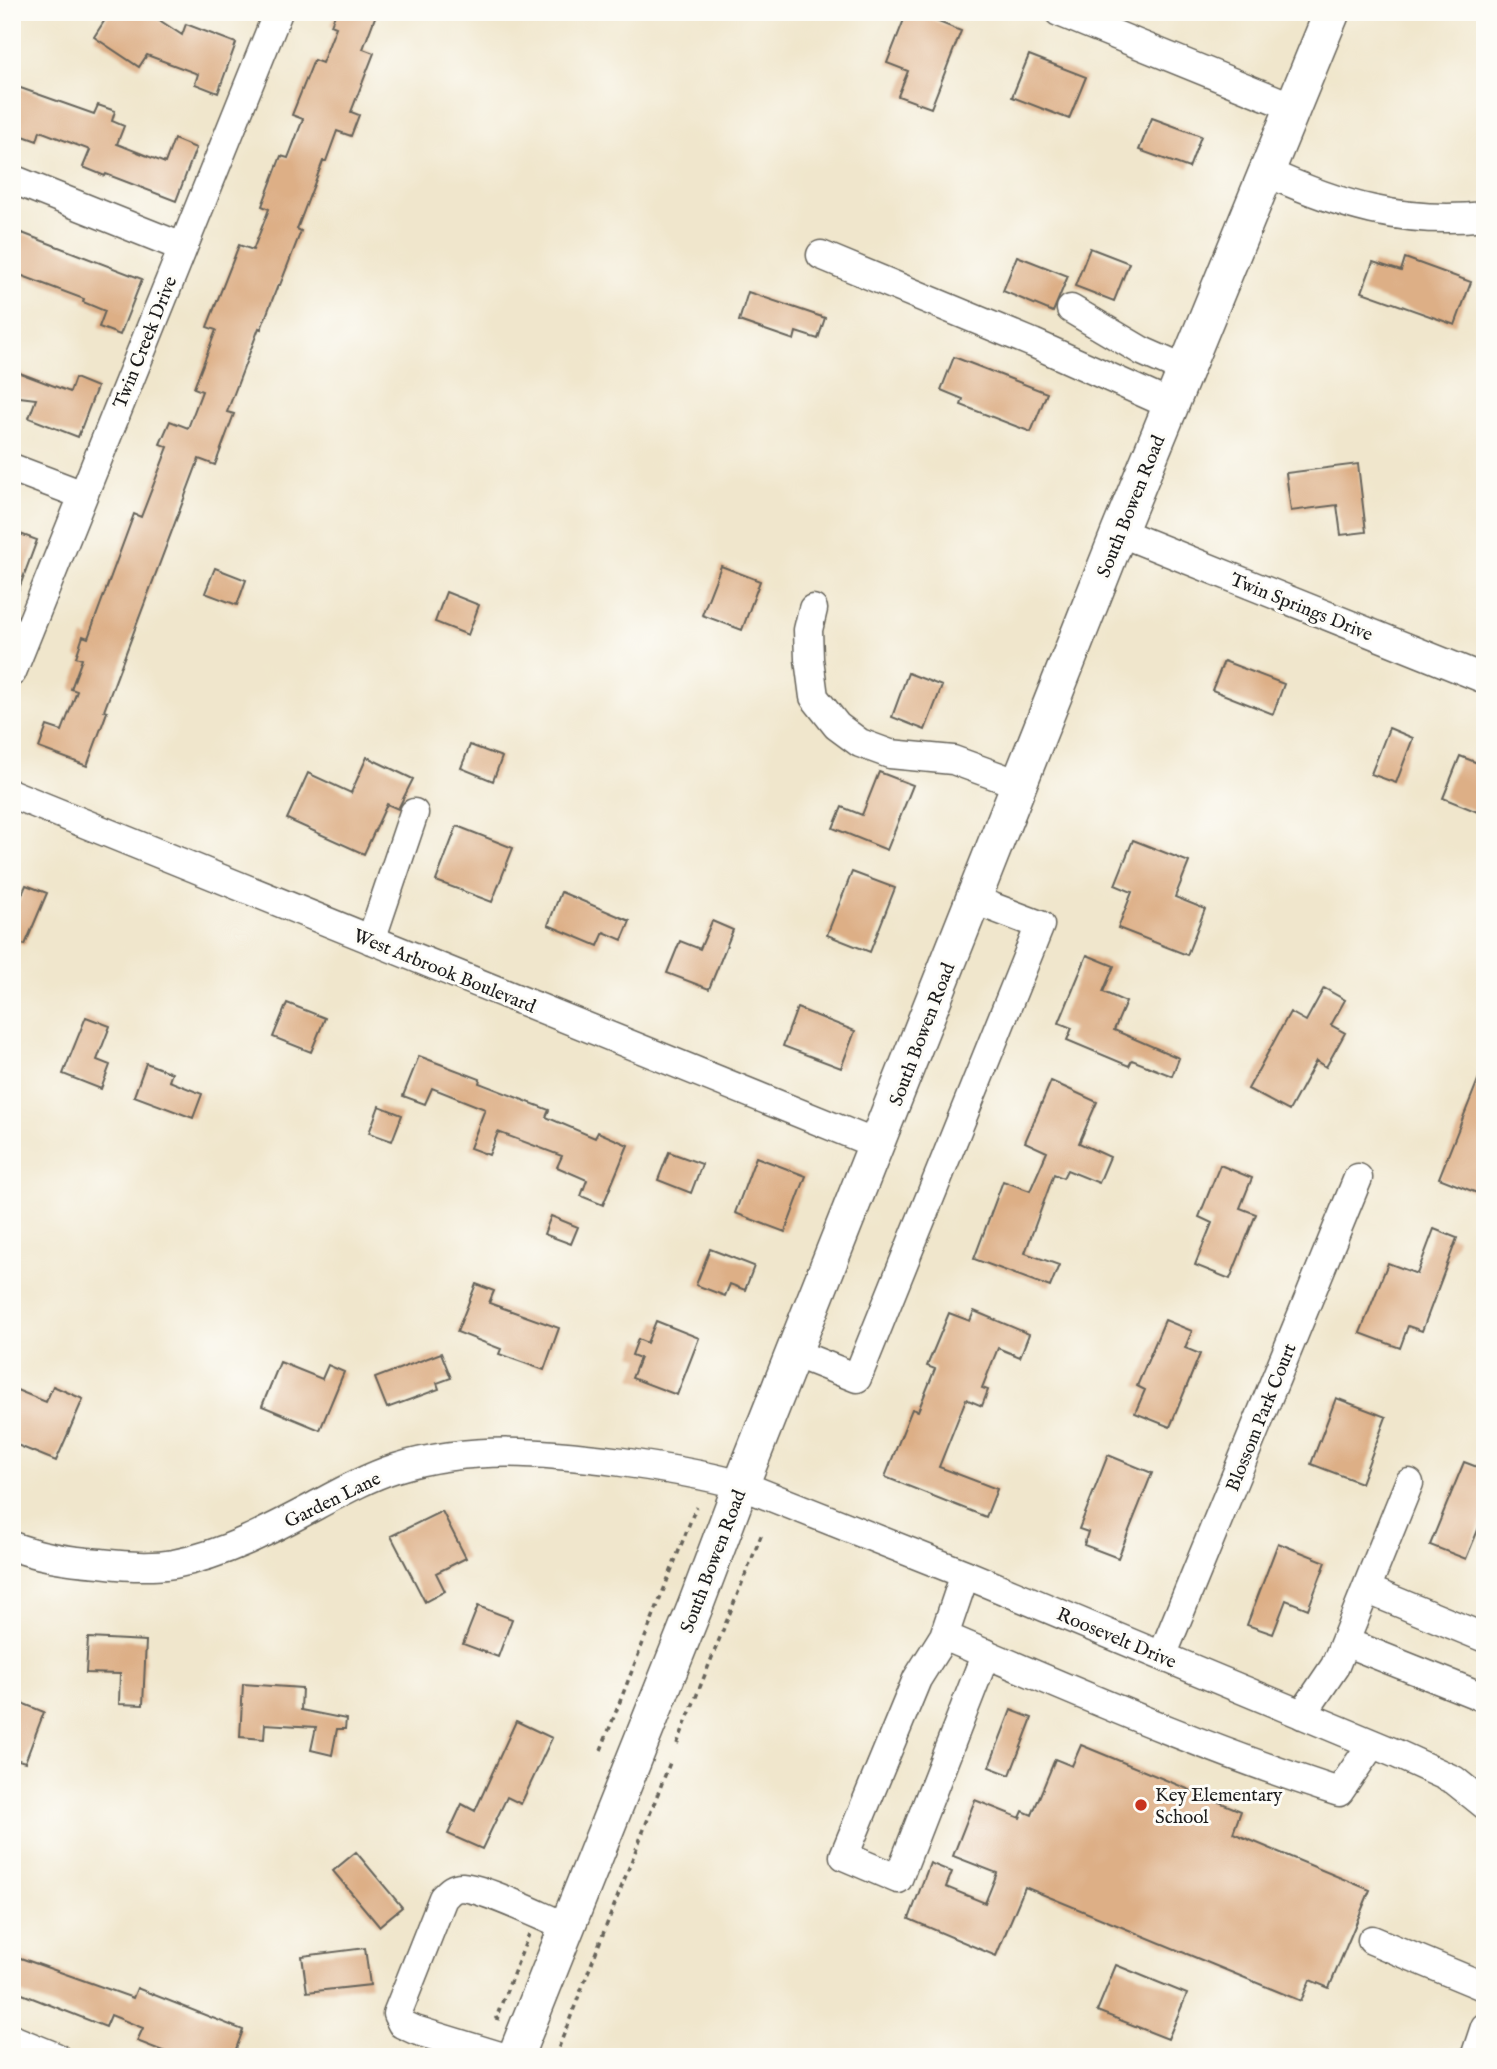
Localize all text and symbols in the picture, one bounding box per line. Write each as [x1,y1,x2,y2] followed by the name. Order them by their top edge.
[108,273,183,412] street label: Twin Creek Drive
[1092,431,1172,581] street label: South Bowen Road
[1226,568,1376,647] street label: Twin Springs Drive
[349,924,540,1020] street label: West Arbrook Boulevard
[885,959,962,1110] street label: South Bowen Road
[1221,1340,1303,1495] street label: Blossom Park Court
[281,1467,385,1534] street label: Garden Lane
[676,1486,753,1637] street label: South Bowen Road
[1053,1603,1180,1675] street label: Roosevelt Drive
[1155,1784,1283,1830] place label: Key Elementary School
[1133,1797,1149,1813] marker: Key Elementary School

